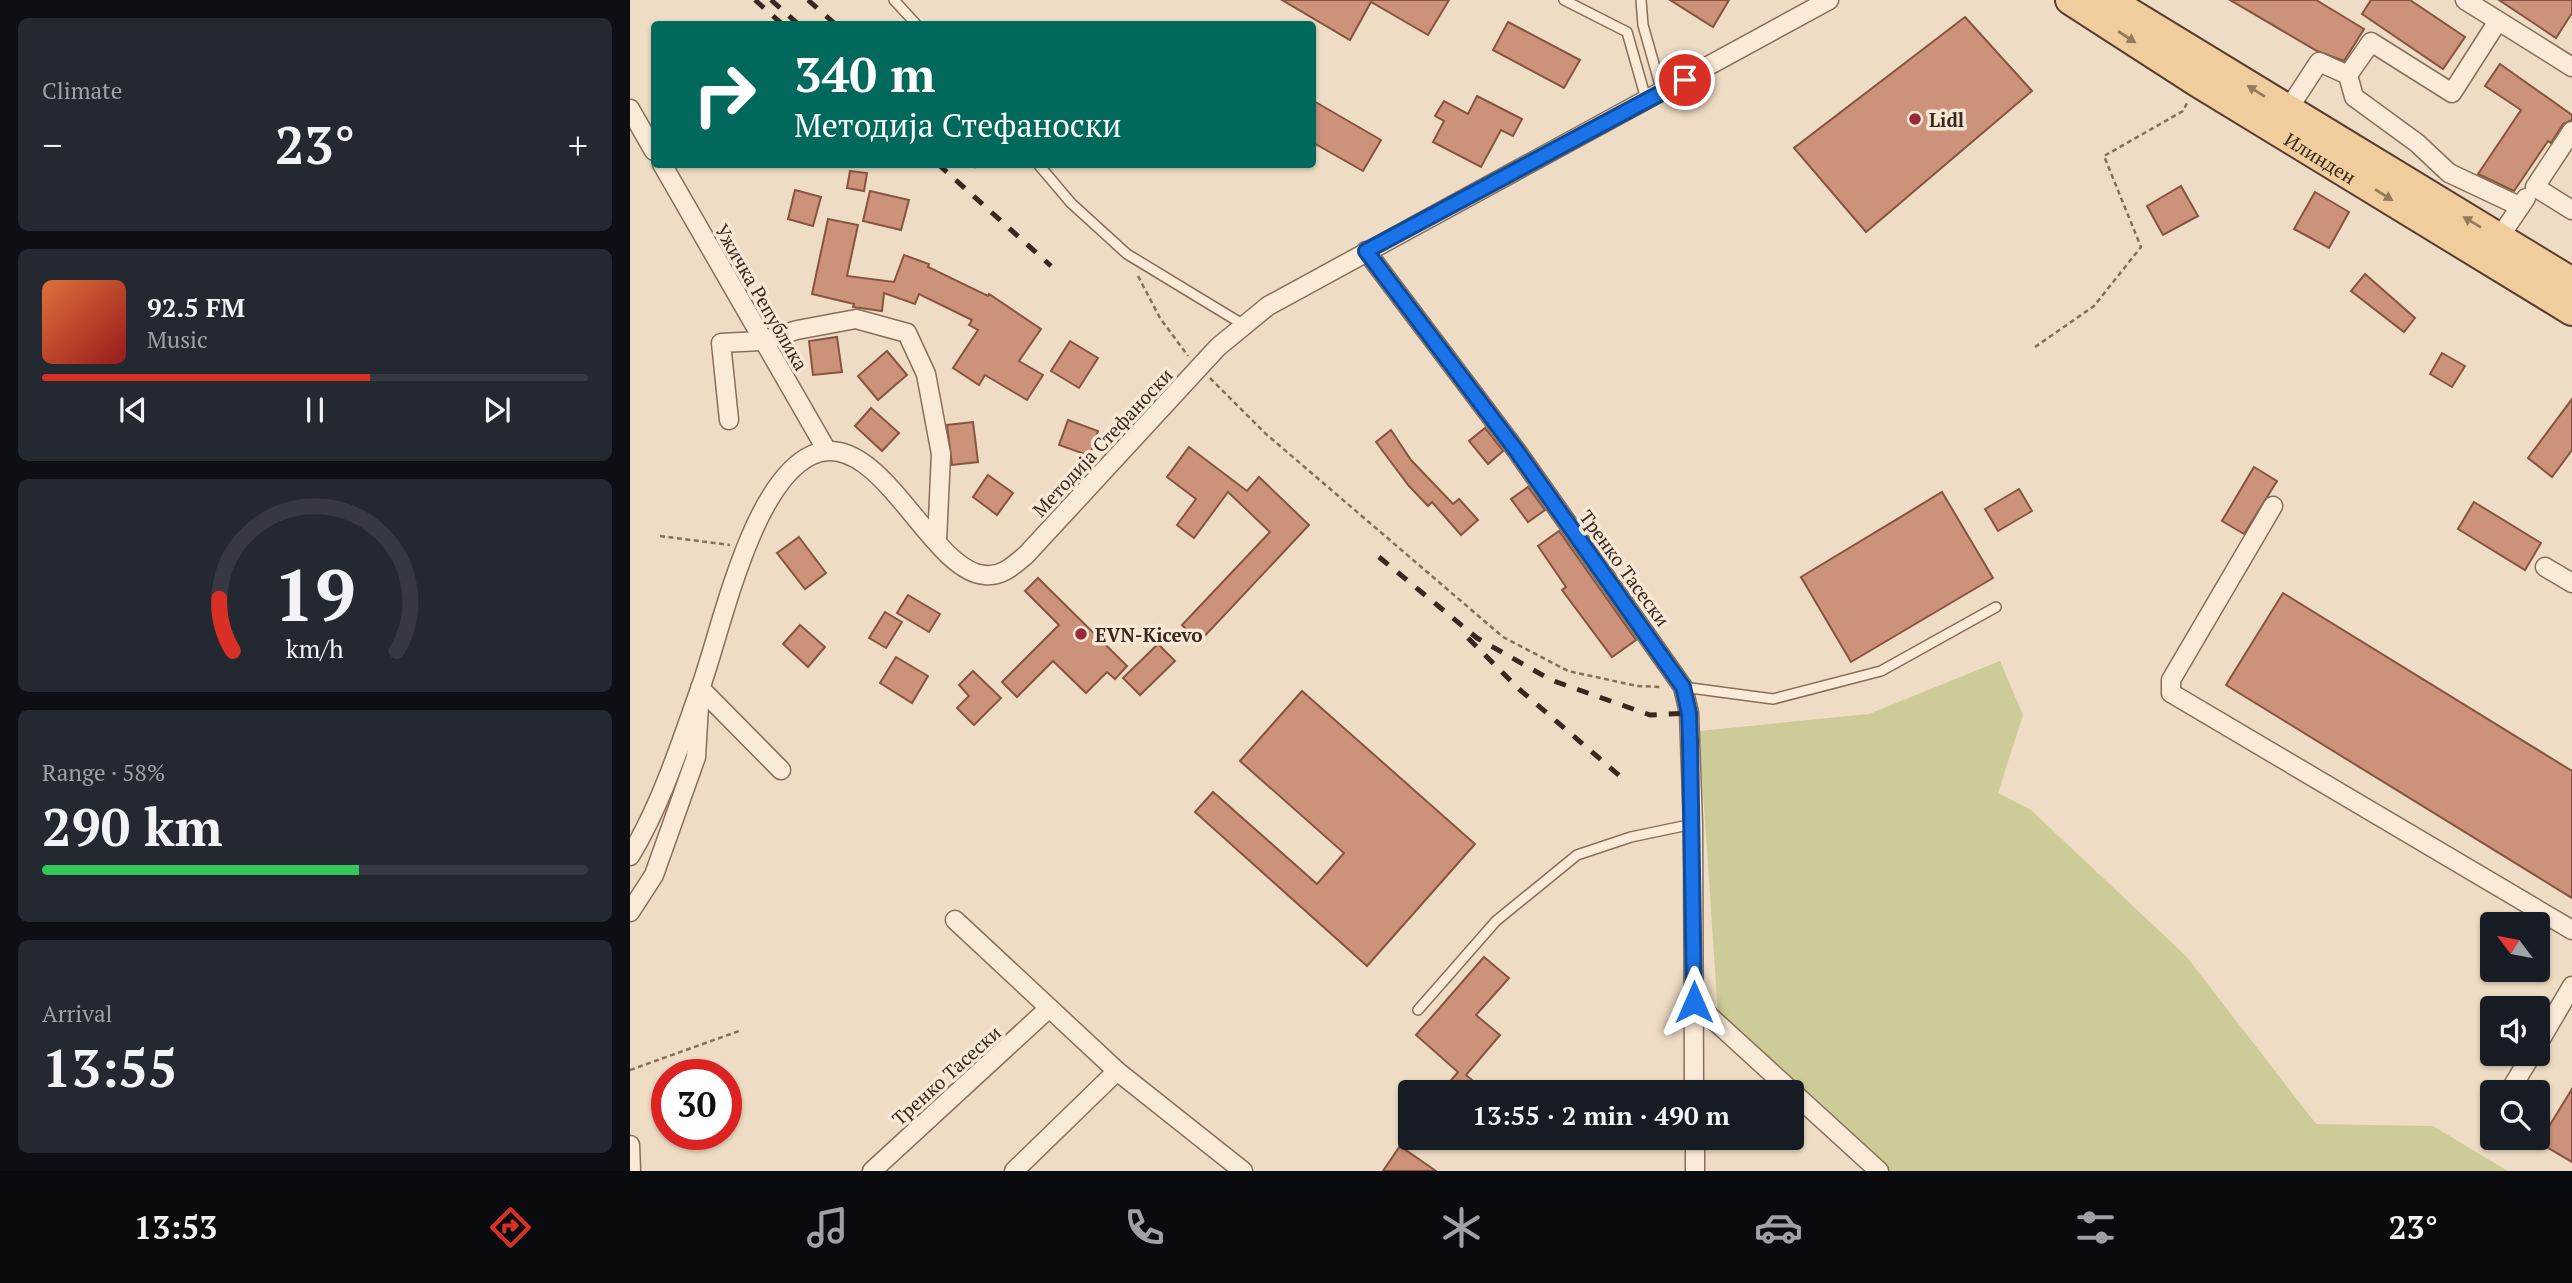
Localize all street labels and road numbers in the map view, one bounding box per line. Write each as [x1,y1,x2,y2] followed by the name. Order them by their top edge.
[2280,126,2361,189] street label: Илинден
[710,219,814,375] street label: Ужичка Република
[1027,362,1177,522] street label: Методија Стефаноски
[1574,505,1676,631] street label: Тренко Тасески
[886,1020,1006,1130] street label: Тренко Тасески

